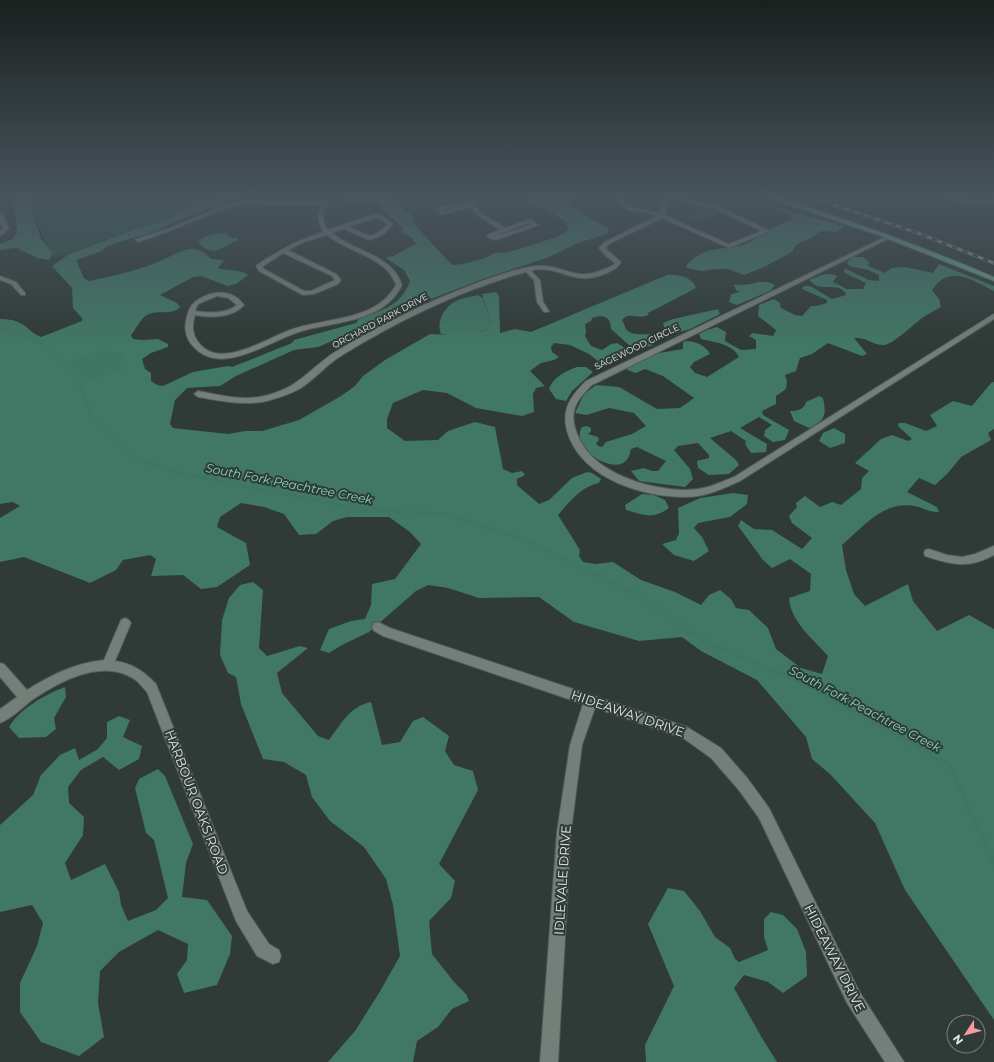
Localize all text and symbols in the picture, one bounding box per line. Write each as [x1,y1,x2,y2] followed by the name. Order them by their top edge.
[330,291,430,351] street label: ORCHARD PARK DRIVE
[593,321,681,372] street label: SAGEWOOD CIRCLE
[204,460,375,507] water label: South Fork Peachtree Creek
[787,662,944,755] water label: South Fork Peachtree Creek
[569,686,687,740] street label: HIDEAWAY DRIVE
[162,727,232,877] street label: HARBOUR OAKS ROAD
[550,825,574,935] street label: IDLEVALE DRIVE
[801,902,869,1014] street label: HIDEAWAY DRIVE
[946,1014,986,1054] north arrow
[950,1032,966,1048] text: N

